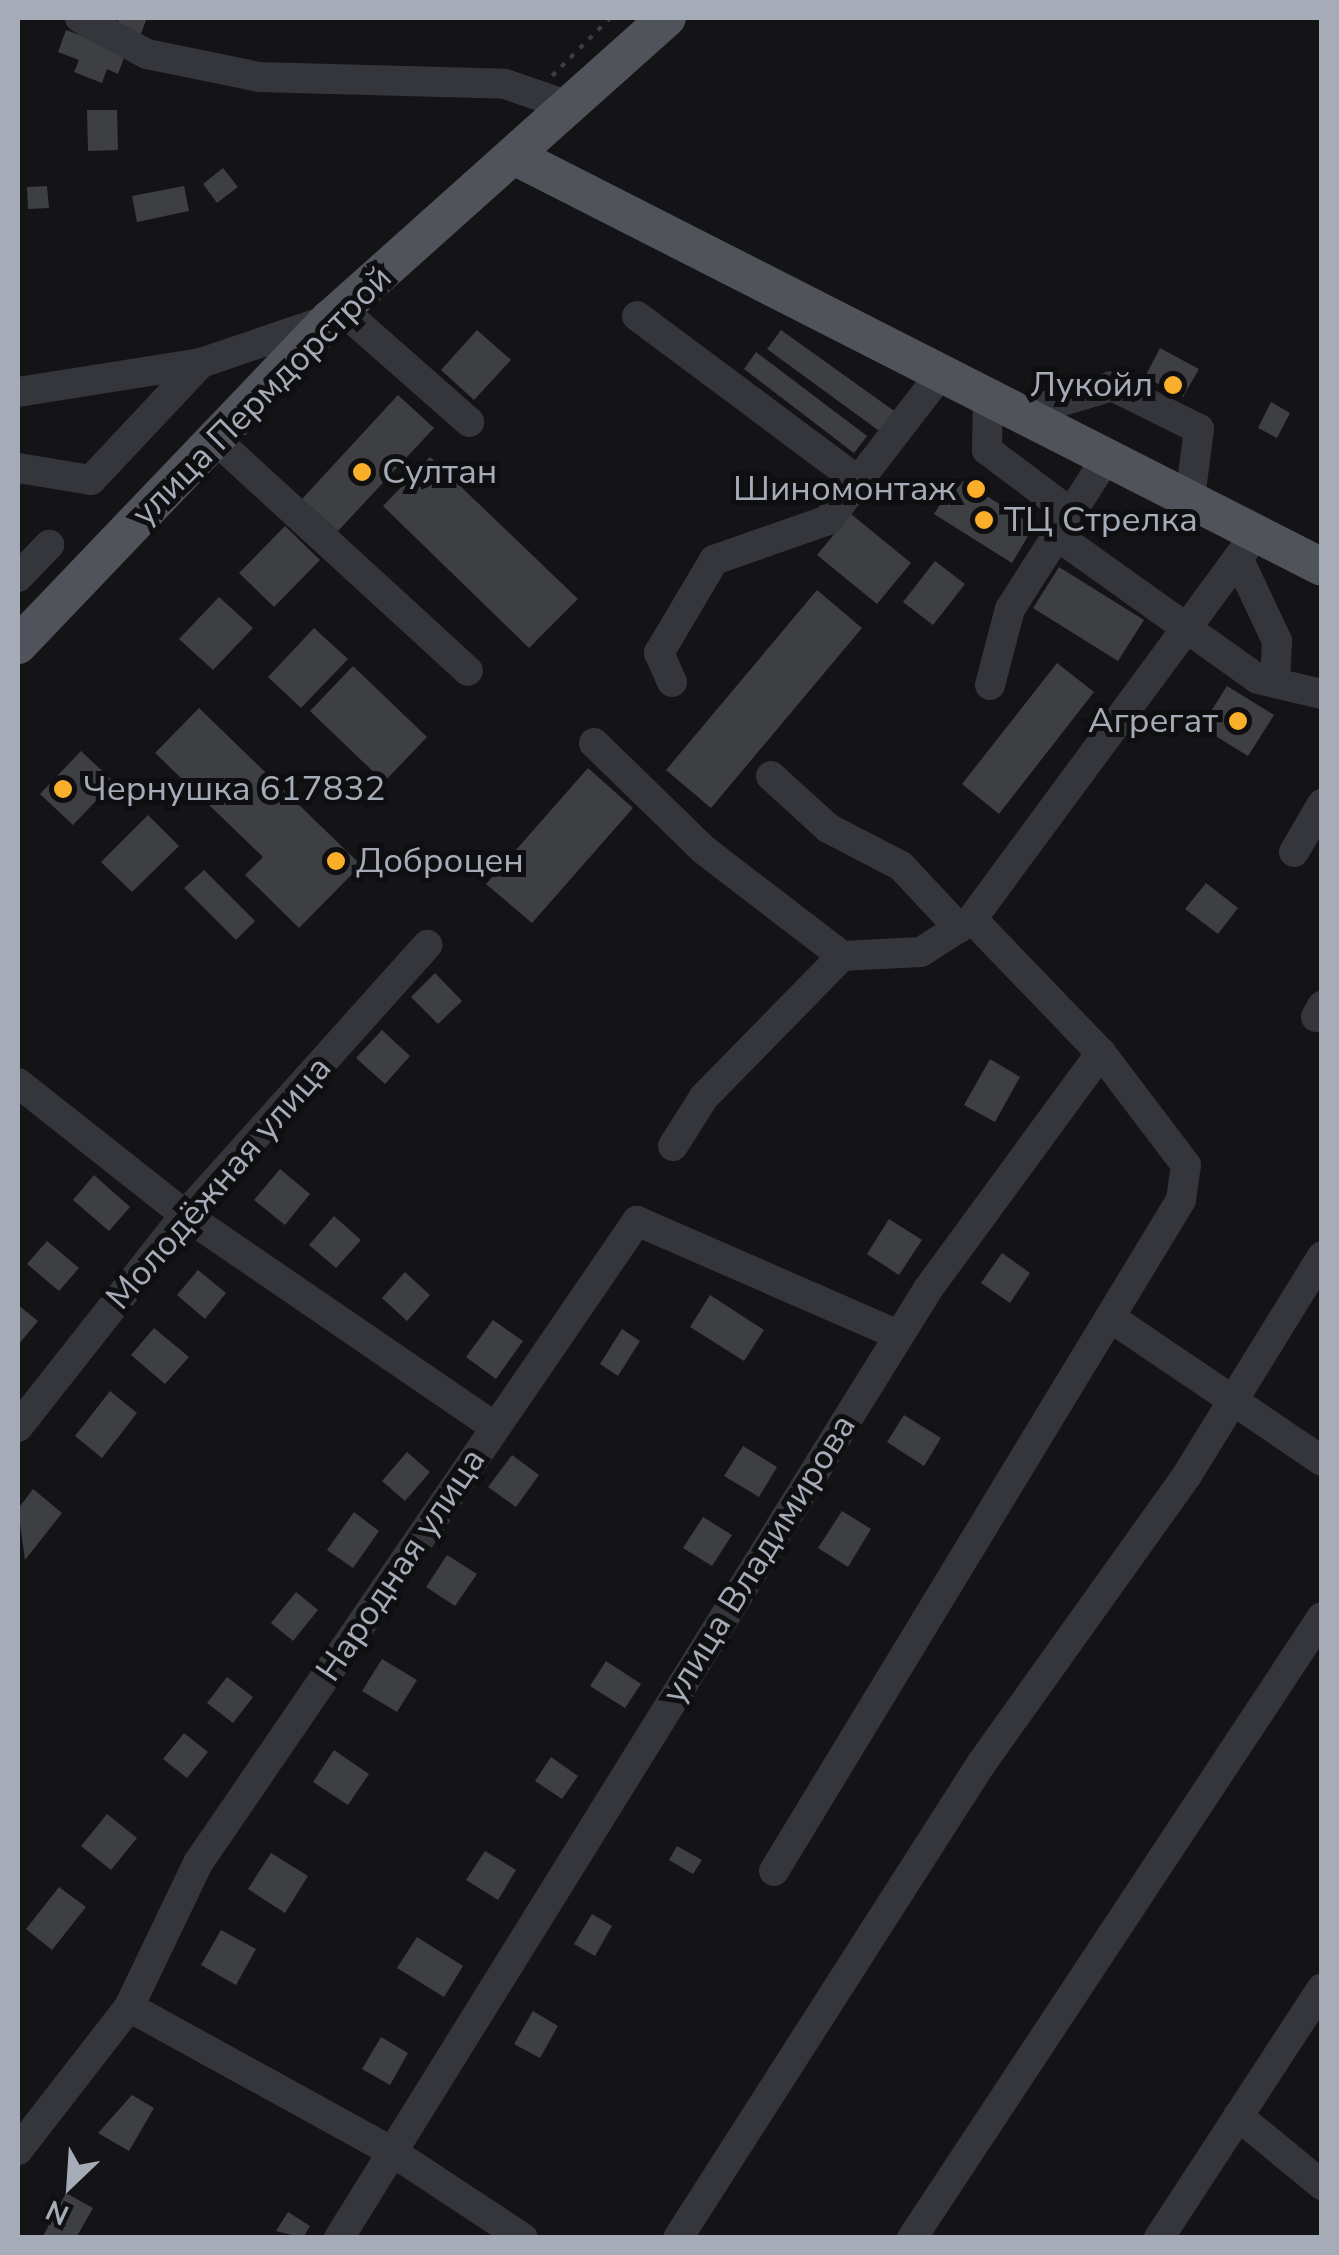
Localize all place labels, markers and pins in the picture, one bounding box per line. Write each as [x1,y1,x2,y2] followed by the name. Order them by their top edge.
[1030,364,1153,406] place label: Лукойл
[1162,374,1184,396] marker: Лукойл
[382,451,497,493] place label: Султан
[351,461,373,483] marker: Султан
[733,468,956,510] place label: Шиномонтаж
[965,478,987,500] marker: Шиномонтаж
[1004,499,1198,541] place label: ТЦ Стрелка
[973,509,995,531] marker: ТЦ Стрелка
[1088,700,1218,742] place label: Агрегат
[1227,710,1249,732] marker: Агрегат
[83,768,386,810] place label: Чернушка 617832
[52,778,74,800] marker: Чернушка 617832
[356,840,524,882] place label: Доброцен
[325,850,347,872] marker: Доброцен

